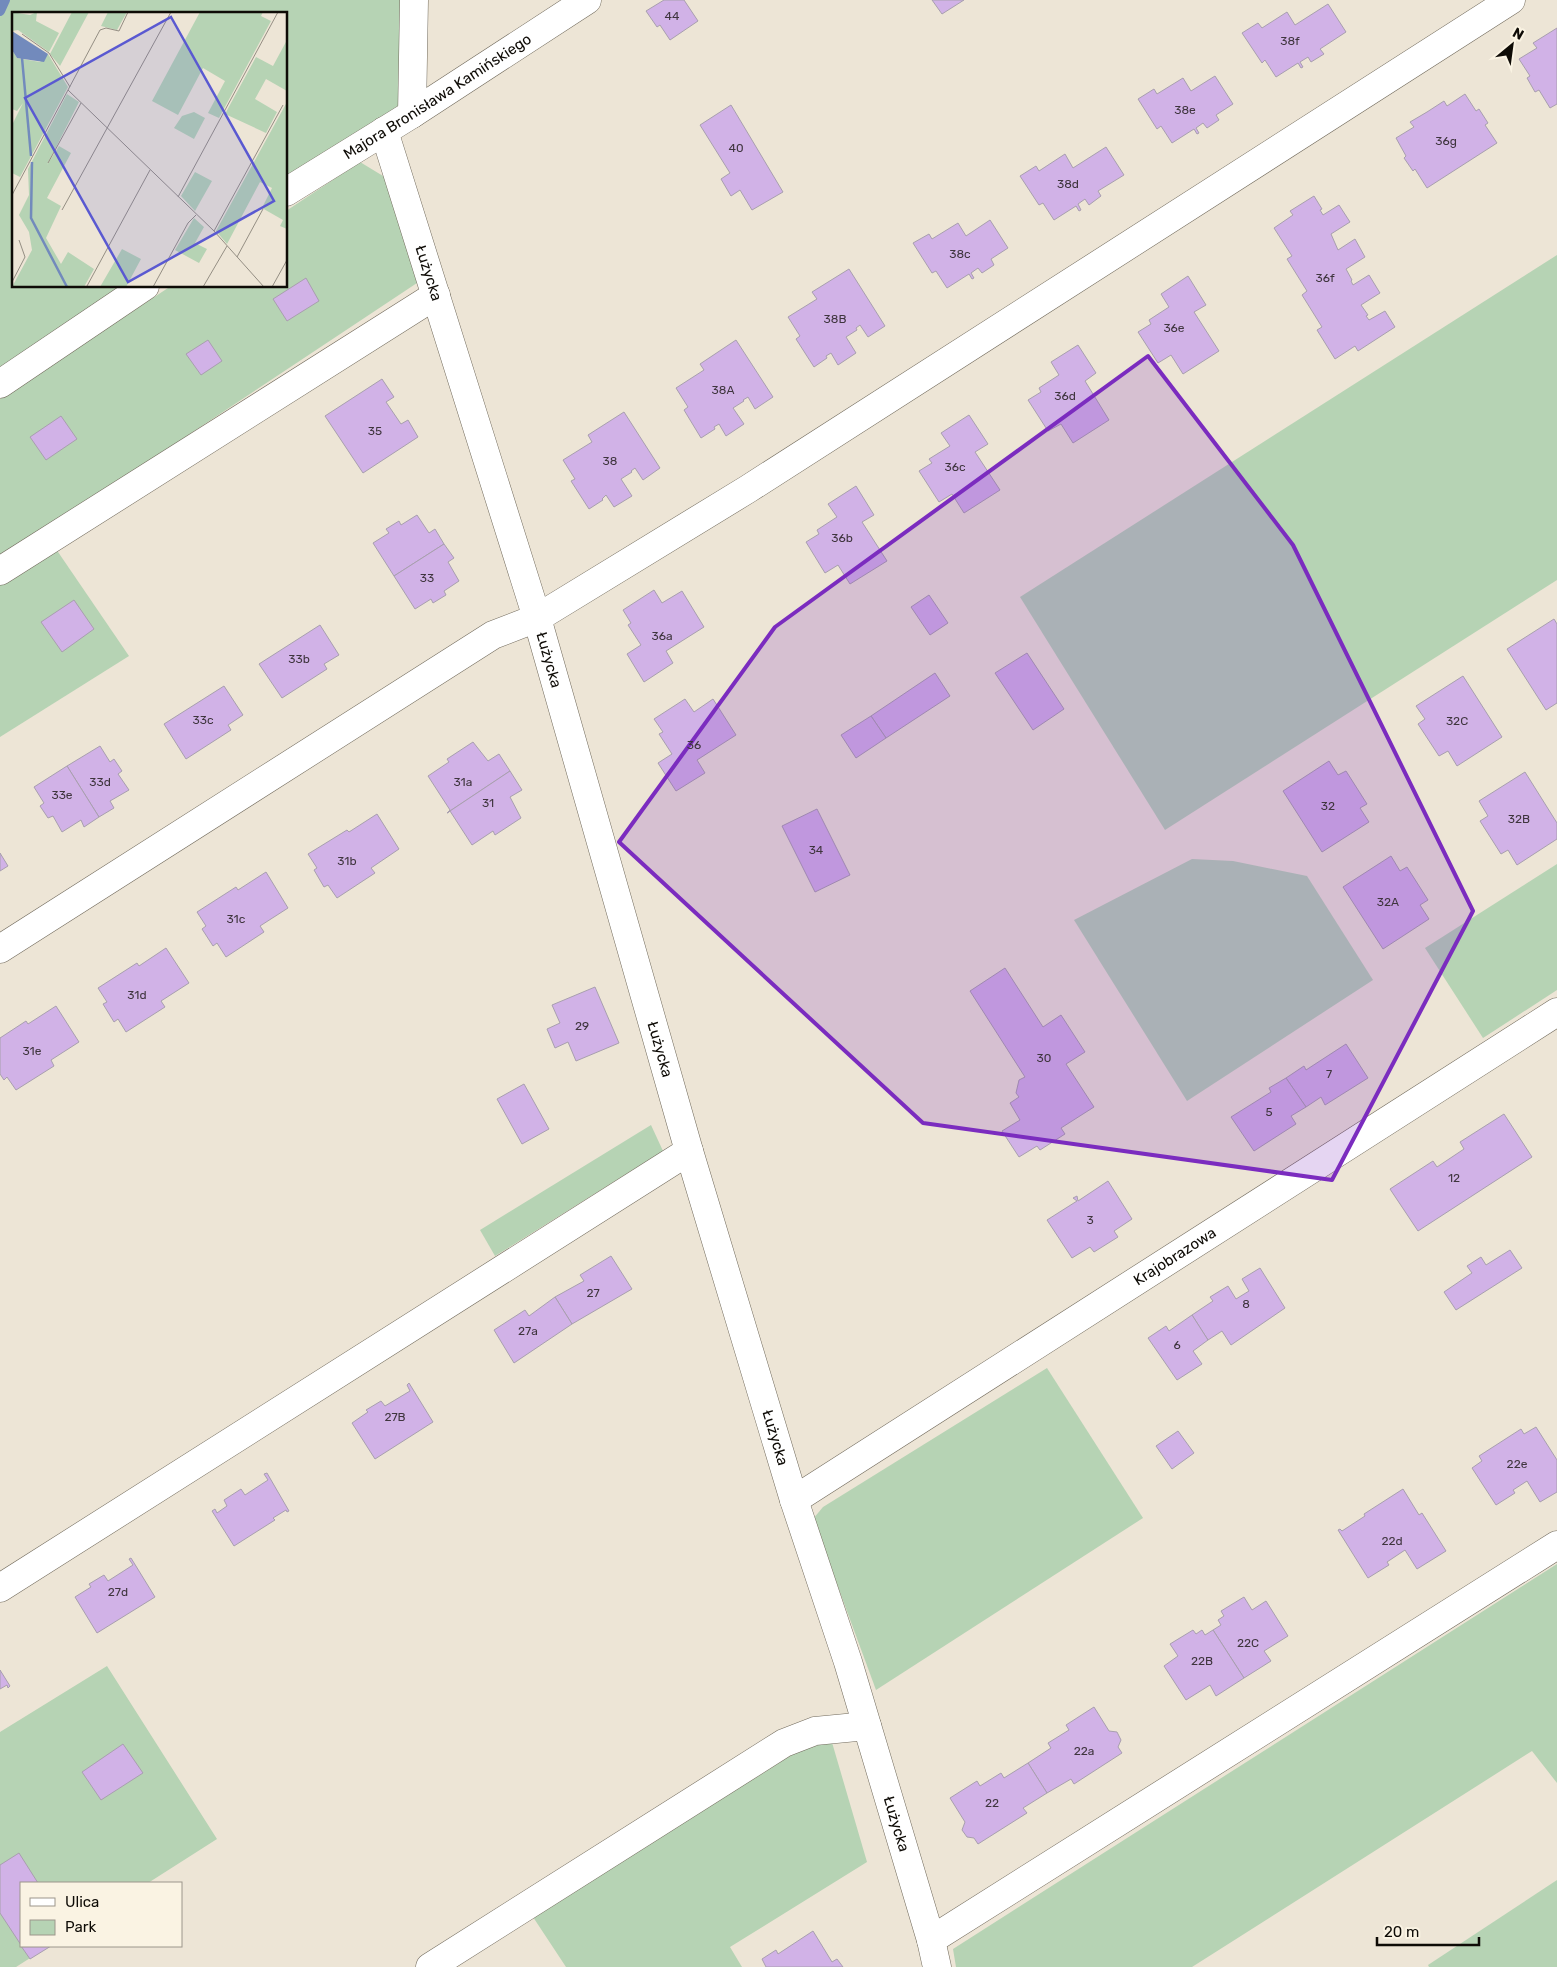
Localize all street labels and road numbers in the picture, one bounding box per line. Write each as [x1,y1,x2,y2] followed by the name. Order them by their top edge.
[340,30,535,163] street label: Majora Bronisława Kamińskiego
[412,243,446,303] street label: Łużycka
[532,630,565,690] street label: Łużycka
[644,1019,676,1079] street label: Łużycka
[1130,1223,1219,1289] street label: Krajobrazowa
[758,1408,792,1468] street label: Łużycka
[880,1794,913,1854] street label: Łużycka

